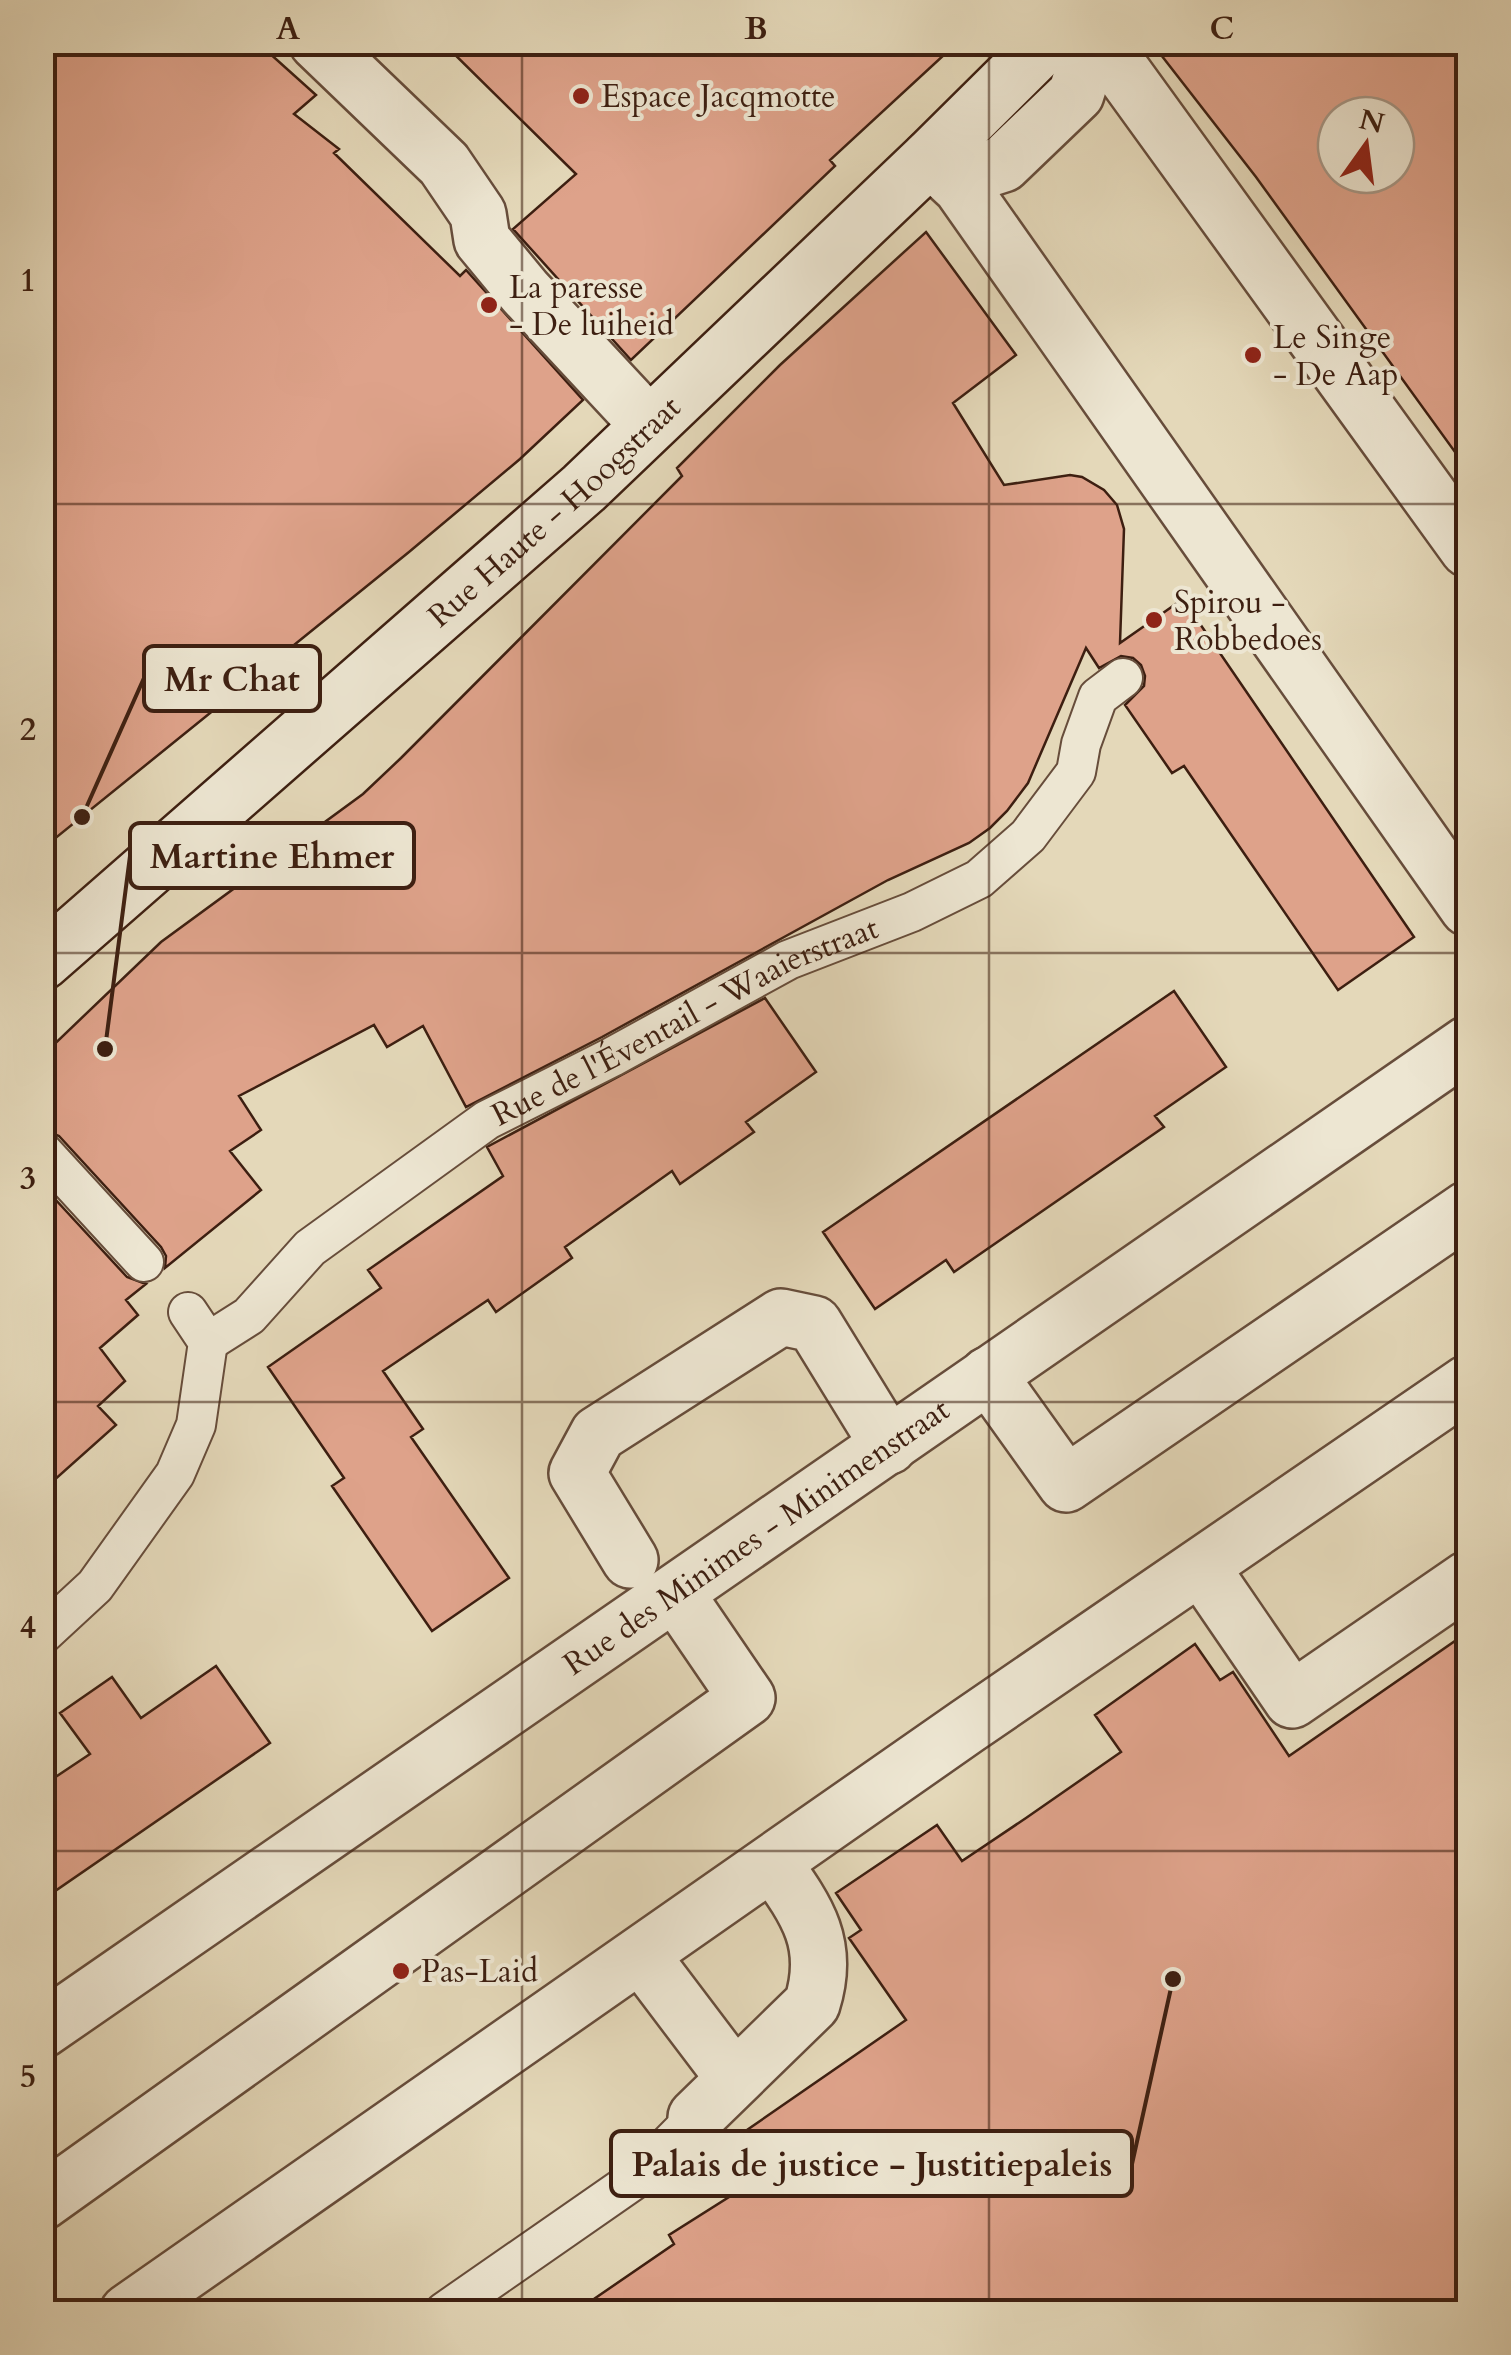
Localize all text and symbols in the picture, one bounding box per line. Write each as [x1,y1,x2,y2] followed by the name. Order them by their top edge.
[276,7,300,51] text: A
[744,7,768,51] text: B
[1210,7,1234,51] text: C
[601,75,836,119] place label: Espace Jacqmotte
[570,85,592,107] marker: Espace Jacqmotte
[1316,95,1416,195] north arrow
[1355,100,1388,143] text: N
[20,259,36,303] text: 1
[509,266,674,347] place label: La paresse - De luiheid
[478,294,500,316] marker: La paresse - De luiheid
[1273,316,1399,397] place label: Le Singe - De Aap
[1242,344,1264,366] marker: Le Singe - De Aap
[419,386,691,638] street label: Rue Haute - Hoogstraat
[1174,581,1322,662] place label: Spirou - Robbedoes
[1143,609,1165,631] marker: Spirou - Robbedoes
[144,646,320,711] callout: Mr Chat
[164,656,300,704] text: Mr Chat
[20,708,36,752] text: 2
[130,823,414,888] callout: Martine Ehmer
[150,833,395,881] text: Martine Ehmer
[484,906,885,1137] street label: Rue de l'Éventail - Waaierstraat
[20,1157,36,1201] text: 3
[555,1388,958,1686] street label: Rue des Minimes - Minimenstraat
[20,1606,36,1650] text: 4
[421,1950,538,1994] place label: Pas-Laid
[390,1960,412,1982] marker: Pas-Laid
[20,2055,36,2099] text: 5
[611,2131,1132,2196] callout: Palais de justice - Justitiepaleis
[632,2141,1112,2189] text: Palais de justice - Justitiepaleis

